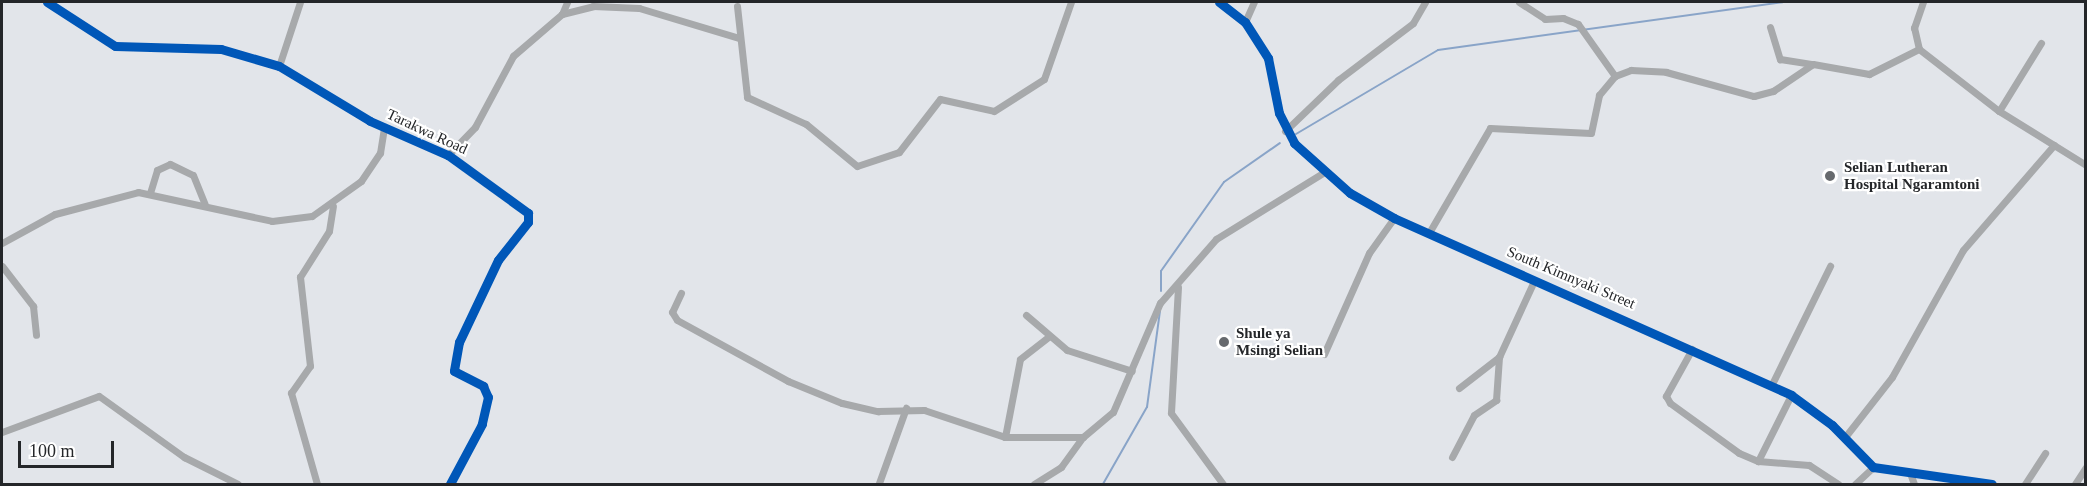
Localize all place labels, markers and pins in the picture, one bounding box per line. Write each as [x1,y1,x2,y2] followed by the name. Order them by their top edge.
[1844,158,1979,193] place label: Selian Lutheran Hospital Ngaramtoni
[1821,167,1839,185] marker: Selian Lutheran Hospital Ngaramtoni
[1236,324,1323,359] place label: Shule ya Msingi Selian
[1217,335,1231,349] marker: Shule ya Msingi Selian

